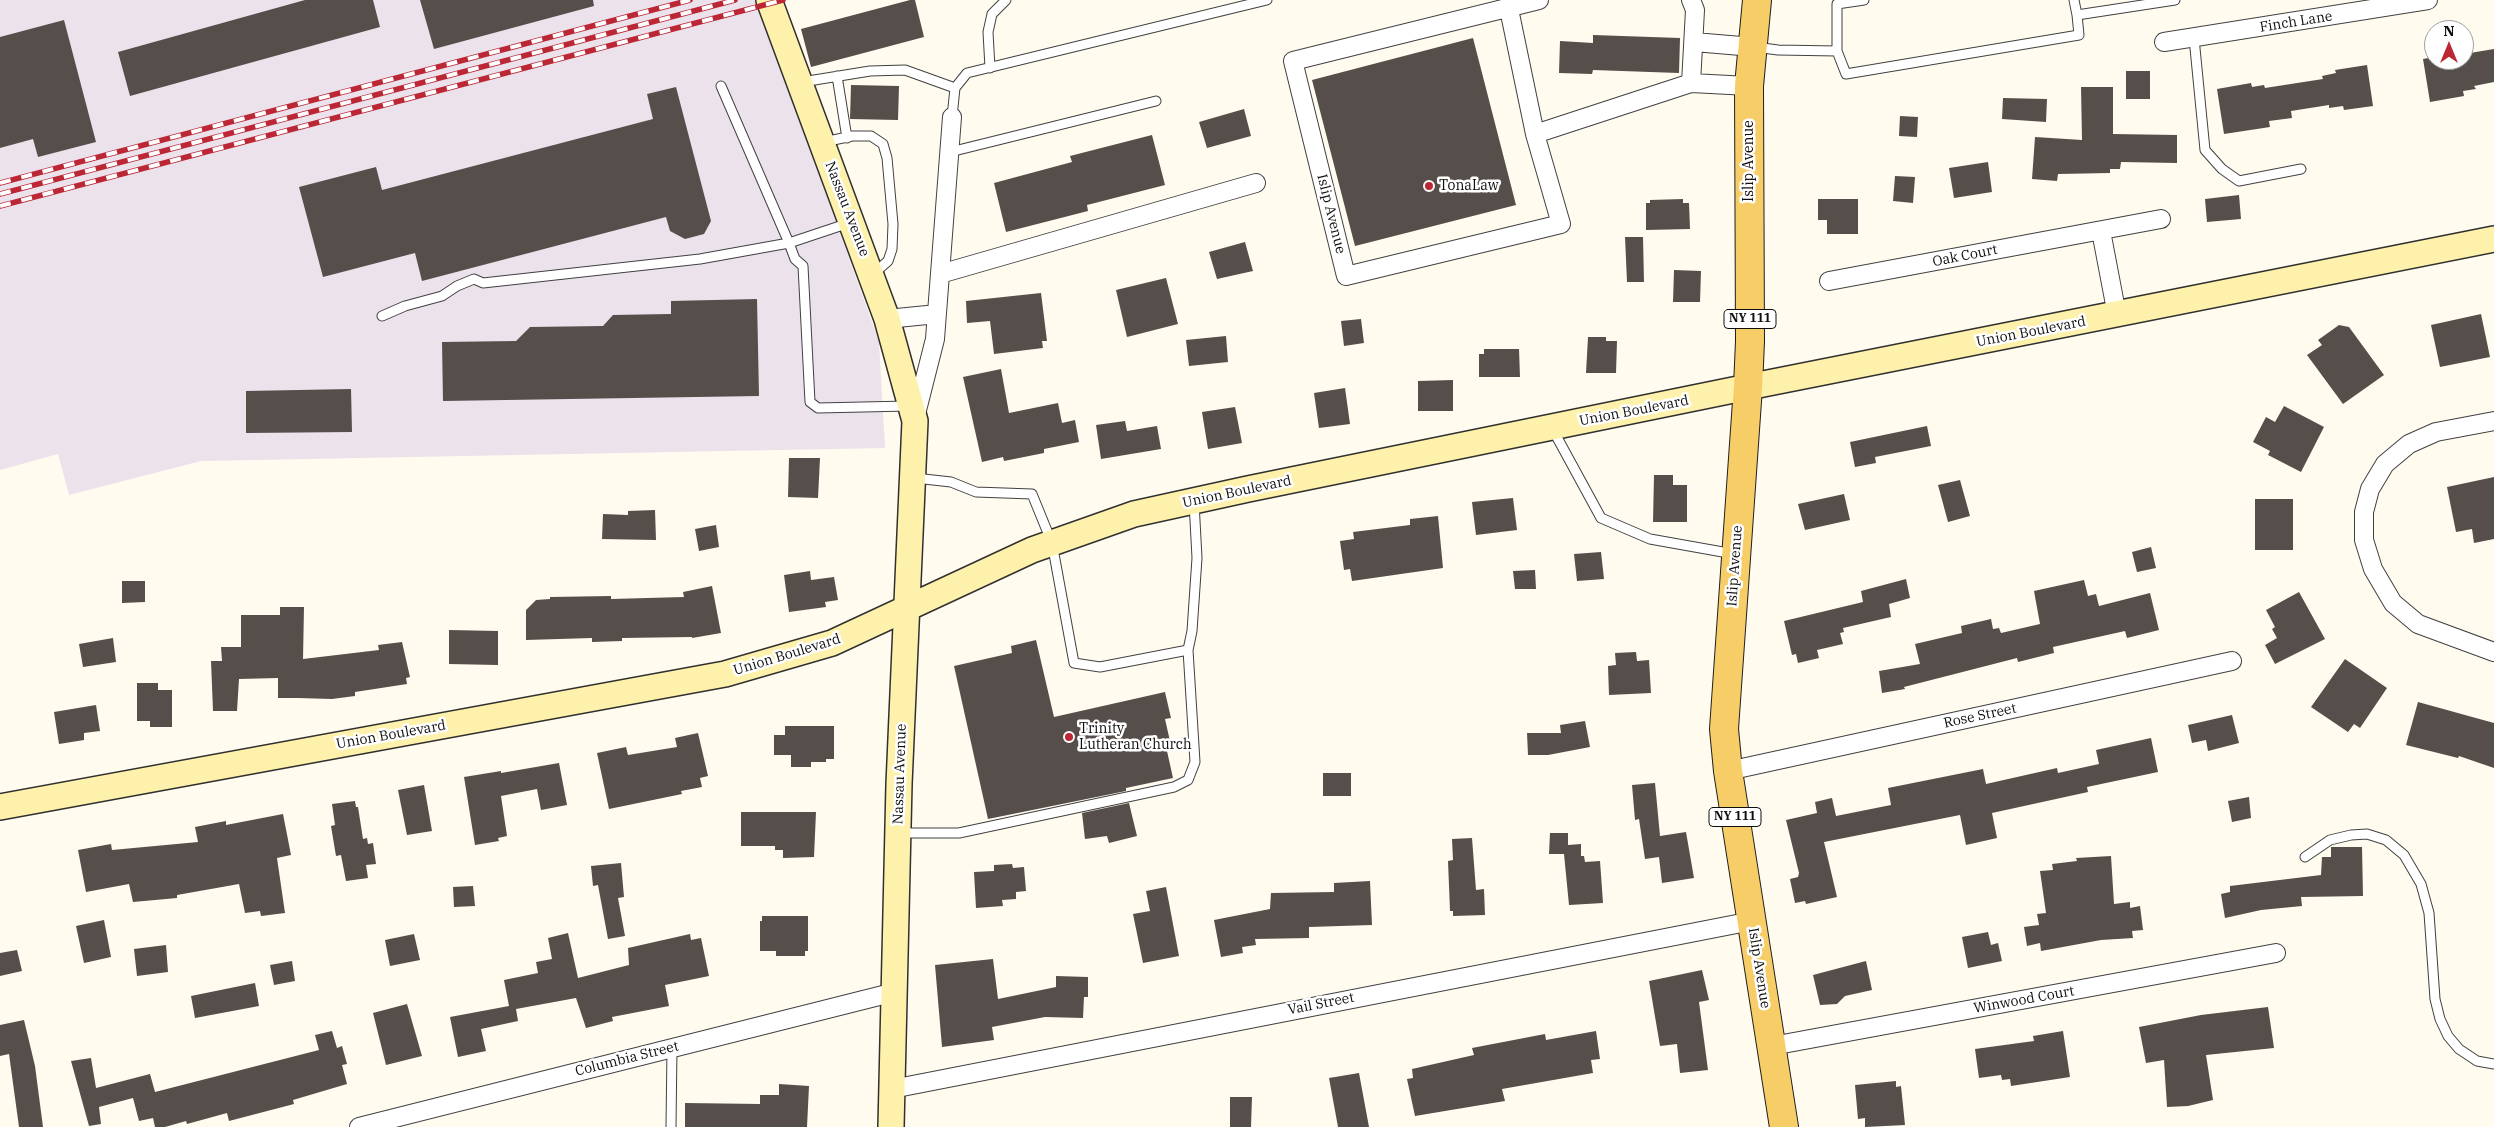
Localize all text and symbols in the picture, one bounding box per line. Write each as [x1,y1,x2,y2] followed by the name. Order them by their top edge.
[2258,8,2334,36] street label: Finch Lane
[2424,20,2474,70] north arrow
[2443,22,2455,40] text: N
[1741,120,1757,202] street label: Islip Avenue
[821,159,873,259] street label: Nassau Avenue
[1313,173,1349,255] street label: Islip Avenue
[1439,178,1499,194] place label: TonaLaw
[1423,180,1435,192] marker: TonaLaw
[1931,241,1999,271] street label: Oak Court
[1724,310,1776,328] road number: NY 111
[1975,313,2087,351] street label: Union Boulevard
[1578,392,1690,430] street label: Union Boulevard
[1181,472,1293,512] street label: Union Boulevard
[1724,525,1746,607] street label: Islip Avenue
[731,631,843,679] street label: Union Boulevard
[1942,700,2018,732] street label: Rose Street
[335,717,447,753] street label: Union Boulevard
[1079,721,1192,754] place label: Trinity Lutheran Church
[890,723,910,825] street label: Nassau Avenue
[1063,731,1075,743] marker: Trinity Lutheran Church
[1709,808,1761,826] road number: NY 111
[1744,927,1774,1009] street label: Islip Avenue
[1972,983,2076,1017] street label: Winwood Court
[1286,989,1356,1019] street label: Vail Street
[574,1038,680,1080] street label: Columbia Street

